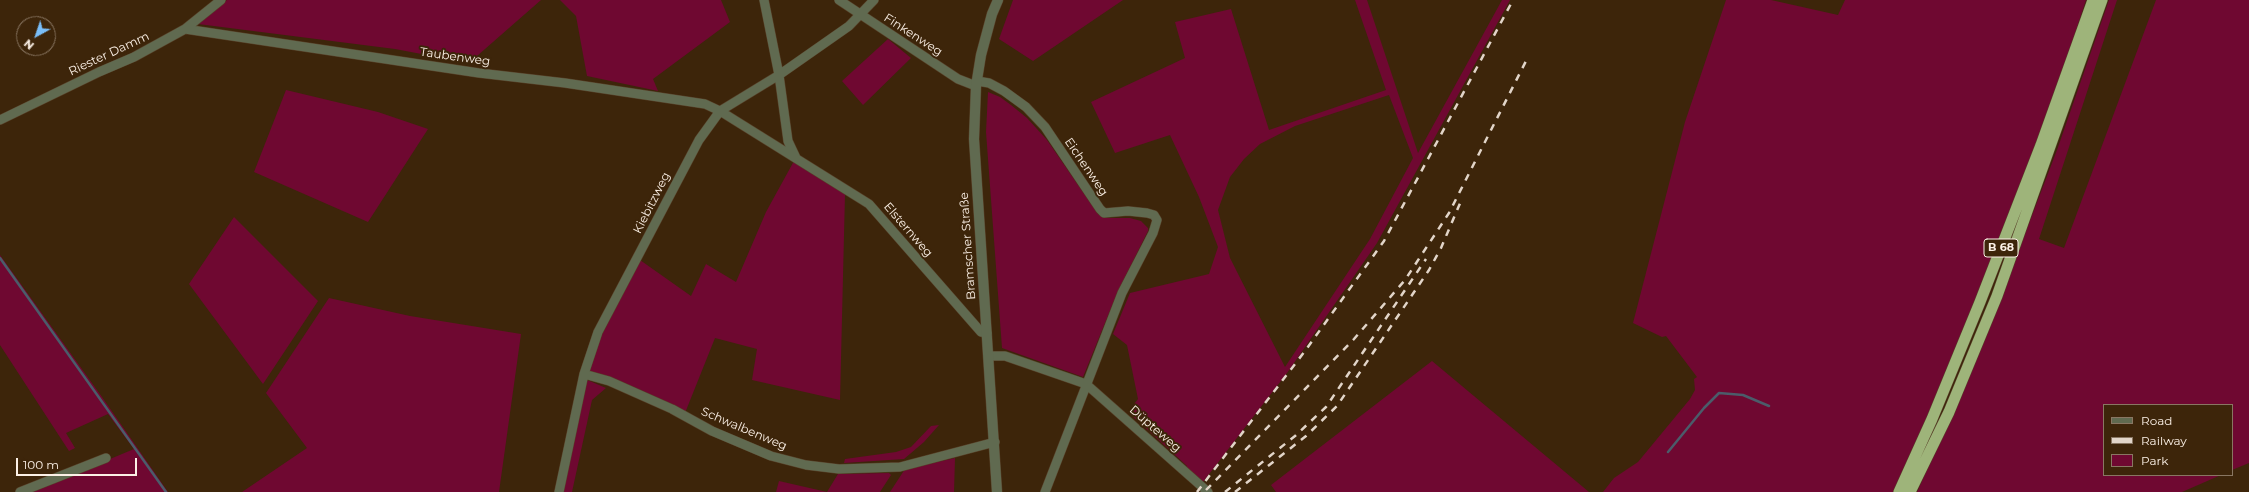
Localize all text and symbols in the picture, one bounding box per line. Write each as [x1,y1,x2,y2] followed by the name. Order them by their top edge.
[881,11,945,59] street label: Finkenweg
[16,16,56,56] north arrow
[66,29,152,79] street label: Riester Damm
[21,36,37,53] text: N
[419,45,491,69] street label: Taubenweg
[1061,135,1111,199] street label: Eichenweg
[630,170,674,236] street label: Kiebitzweg
[957,192,979,300] street label: Bramscher Straße
[880,200,936,260] street label: Elsternweg
[1984,239,2018,257] road number: B 68
[1126,403,1184,455] street label: Düpteweg
[699,404,789,454] street label: Schwalbenweg
[2103,404,2233,476] legend
[2141,413,2172,428] text: Road
[2141,433,2187,448] text: Railway
[18,450,139,476] scale bar
[2141,453,2168,468] text: Park
[23,457,59,472] text: 100 m

